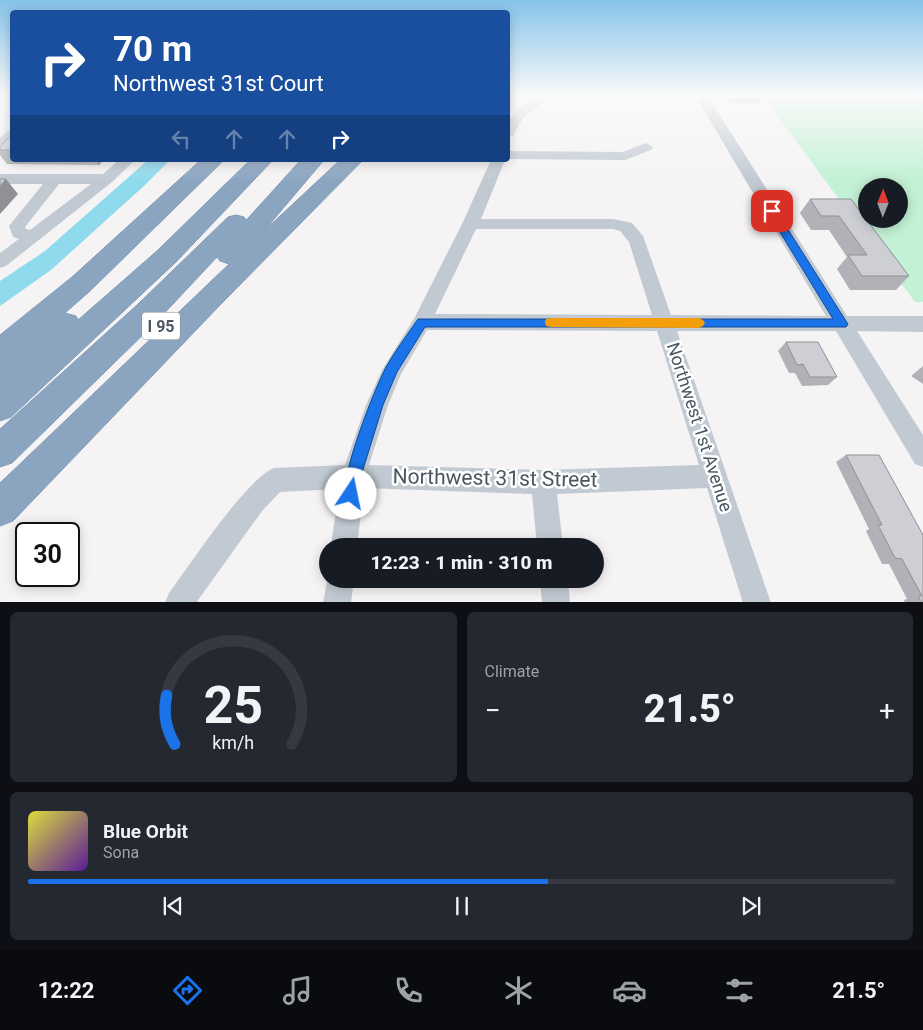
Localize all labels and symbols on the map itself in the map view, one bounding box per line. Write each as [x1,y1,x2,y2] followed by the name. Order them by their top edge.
[858,178,908,228] north arrow
[751,190,793,232] pin
[142,312,180,340] road number: I 95
[663,340,737,514] street label: Northwest 1st Avenue
[392,464,598,492] street label: Northwest 31st Street
[324,467,376,519] position arrow
[15,522,80,587] speed limit sign: 30

